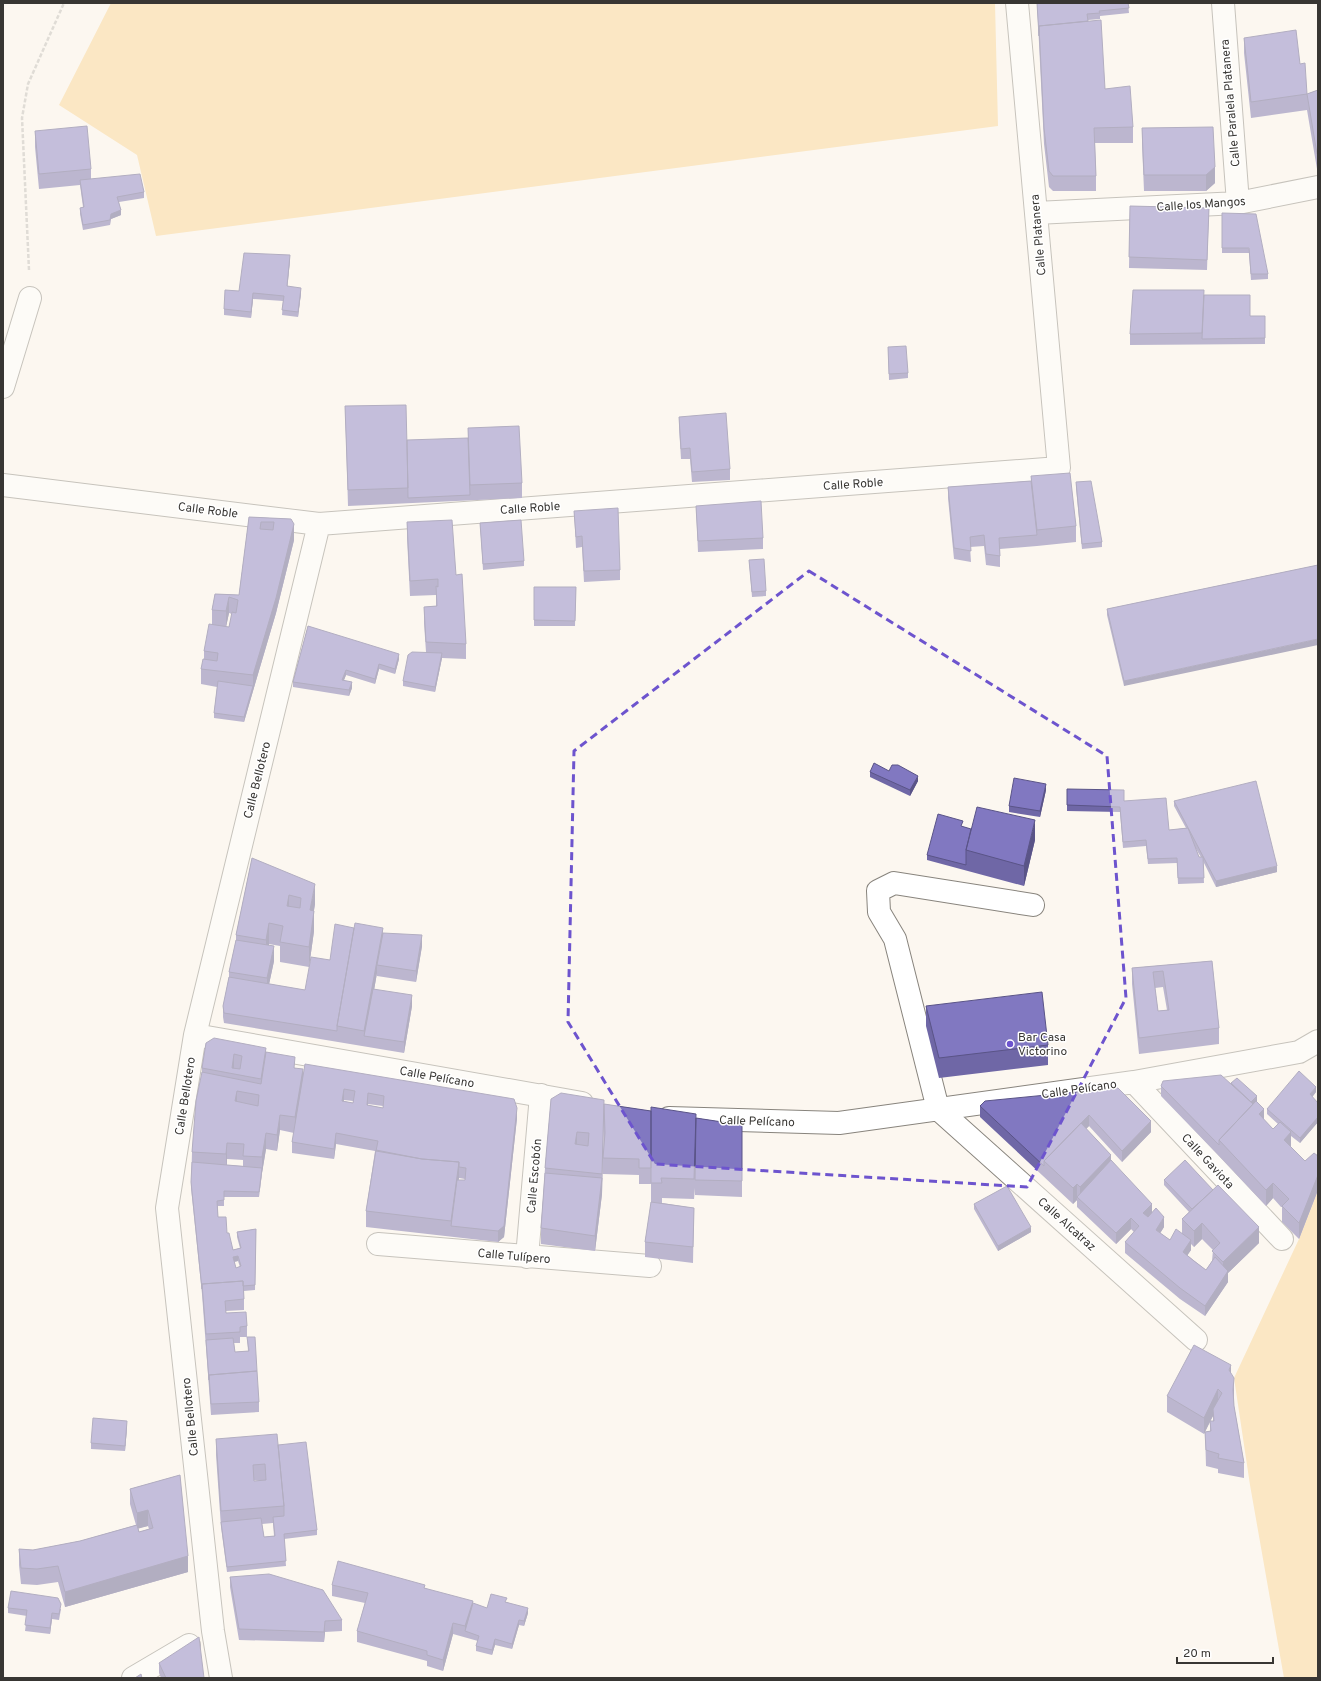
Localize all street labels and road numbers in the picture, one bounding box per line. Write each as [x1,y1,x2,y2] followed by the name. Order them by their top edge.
[1217,38,1245,167] street label: Calle Paralela Platanera
[1027,194,1051,276] street label: Calle Platanera
[1156,194,1246,216] street label: Calle los Mangos
[822,475,884,495] street label: Calle Roble
[177,499,239,523] street label: Calle Roble
[499,499,561,519] street label: Calle Roble
[241,740,275,821] street label: Calle Bellotero
[172,1056,200,1136] street label: Calle Bellotero
[398,1064,476,1093] street label: Calle Pelícano
[1040,1077,1118,1103] street label: Calle Pelícano
[719,1113,795,1131] street label: Calle Pelícano
[1177,1130,1237,1193] street label: Calle Gaviota
[524,1138,546,1214] street label: Calle Escobón
[1034,1194,1099,1255] street label: Calle Alcatraz
[477,1246,551,1268] street label: Calle Tulípero
[179,1376,203,1457] street label: Calle Bellotero

